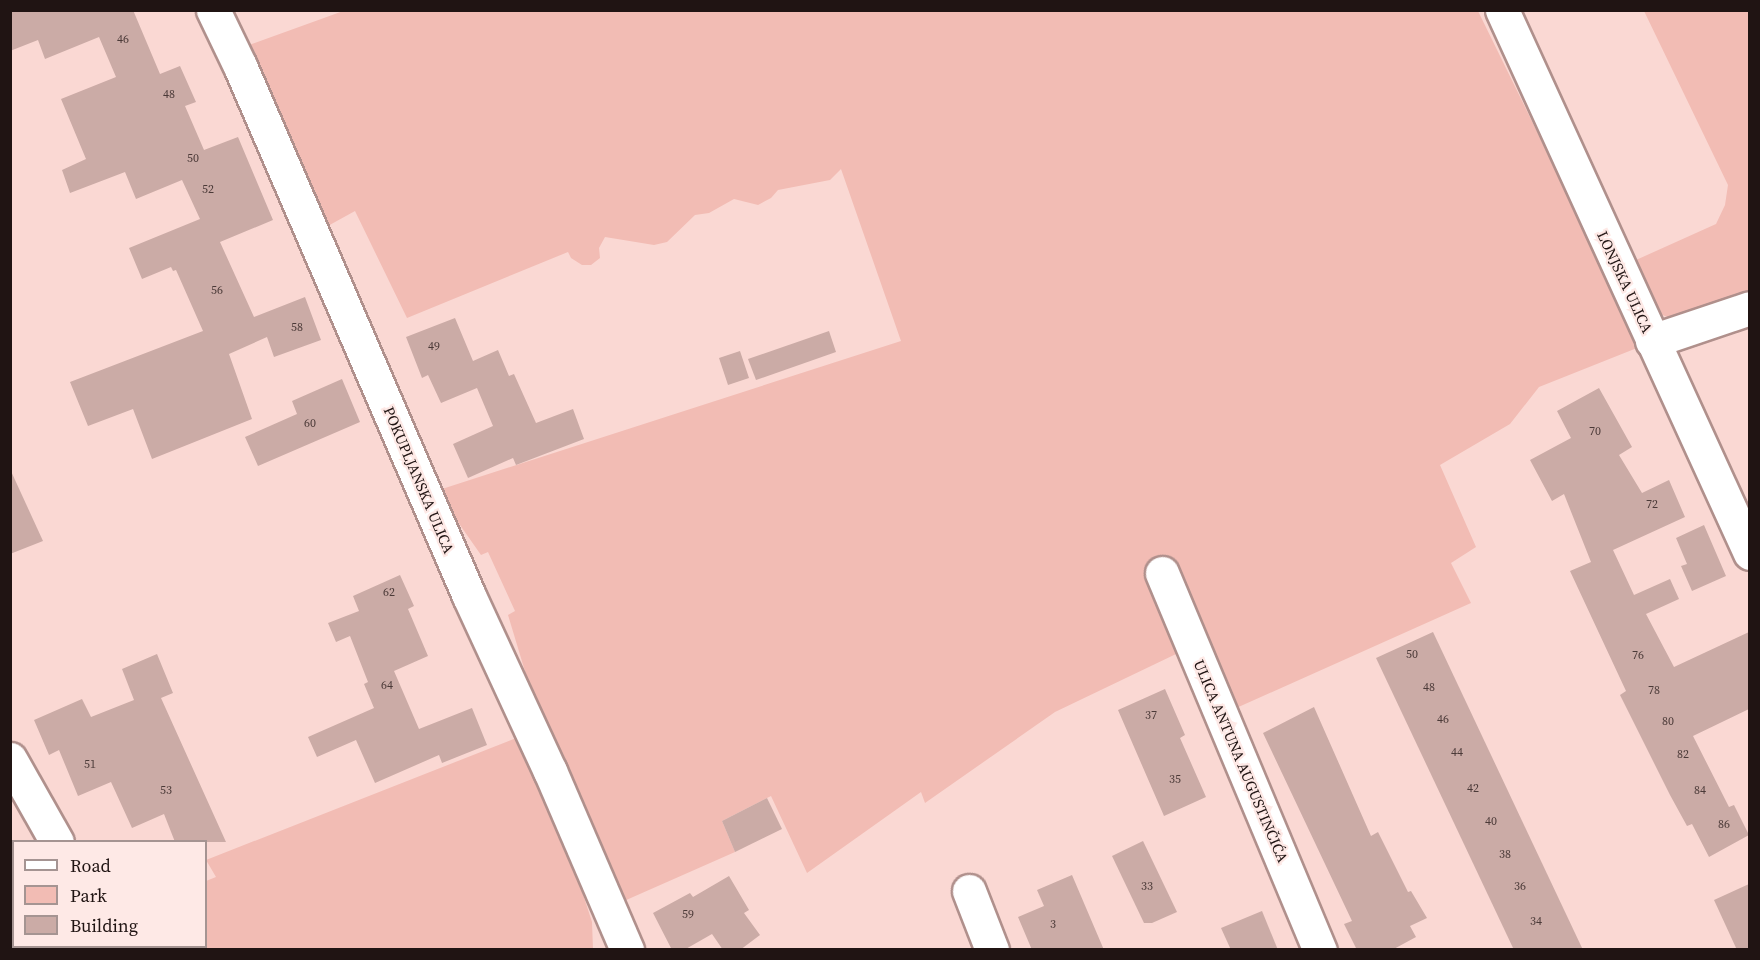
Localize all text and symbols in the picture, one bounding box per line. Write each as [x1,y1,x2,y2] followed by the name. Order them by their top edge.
[117,33,129,47] house number: 46
[163,88,175,102] house number: 48
[187,152,199,166] house number: 50
[202,183,214,197] house number: 52
[1594,228,1656,336] street label: LONJSKA ULICA
[211,284,223,298] house number: 56
[291,321,303,335] house number: 58
[428,340,440,354] house number: 49
[380,404,458,556] street label: POKUPLJANSKA ULICA
[304,417,316,431] house number: 60
[1589,425,1601,439] house number: 70
[1646,498,1658,512] house number: 72
[383,586,395,600] house number: 62
[1406,648,1418,662] house number: 50
[1632,649,1644,663] house number: 76
[1190,657,1292,865] street label: ULICA ANTUNA AUGUSTINČIĆA
[381,679,393,693] house number: 64
[1423,681,1435,695] house number: 48
[1648,684,1660,698] house number: 78
[1145,709,1157,723] house number: 37
[1437,713,1449,727] house number: 46
[1662,715,1674,729] house number: 80
[1451,746,1463,760] house number: 44
[1677,748,1689,762] house number: 82
[84,758,96,772] house number: 51
[1169,773,1181,787] house number: 35
[1467,782,1479,796] house number: 42
[160,784,172,798] house number: 53
[1694,784,1706,798] house number: 84
[1485,815,1497,829] house number: 40
[1718,818,1730,832] house number: 86
[12,840,207,948] legend
[1499,848,1511,862] house number: 38
[70,853,111,878] text: Road
[1141,880,1153,894] house number: 33
[1514,880,1526,894] house number: 36
[70,883,107,908] text: Park
[682,908,694,922] house number: 59
[70,913,138,938] text: Building
[1530,915,1542,929] house number: 34
[1050,918,1056,932] house number: 3

